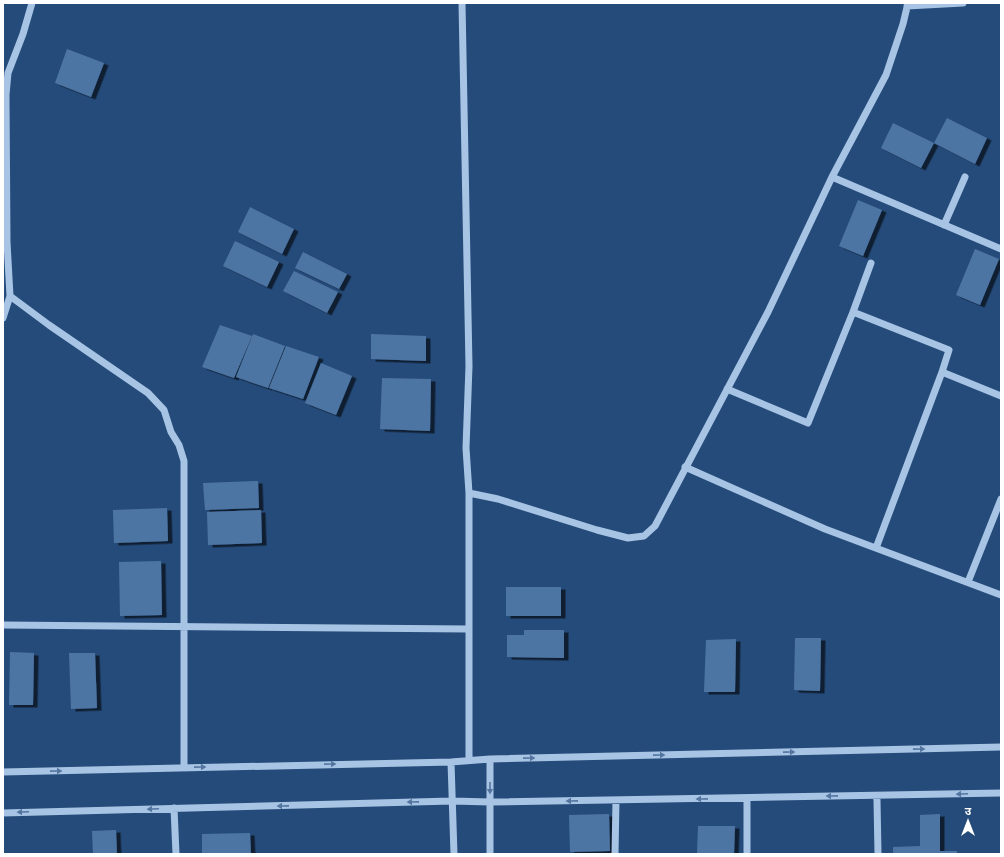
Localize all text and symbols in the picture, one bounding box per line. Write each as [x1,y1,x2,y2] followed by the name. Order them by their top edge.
[913,746,926,752] one-way arrow
[783,749,796,755] one-way arrow
[653,752,666,758] one-way arrow
[523,755,536,761] one-way arrow
[324,761,336,768] one-way arrow
[194,764,206,771] one-way arrow
[50,768,63,774] one-way arrow
[487,782,493,795] one-way arrow
[955,791,968,797] one-way arrow
[825,793,838,799] one-way arrow
[696,795,708,802] one-way arrow
[565,798,578,804] one-way arrow
[406,799,419,805] one-way arrow
[948,801,988,841] north arrow
[277,802,289,809] one-way arrow
[965,804,972,818] text: उ
[146,806,159,812] one-way arrow
[17,809,29,816] one-way arrow

